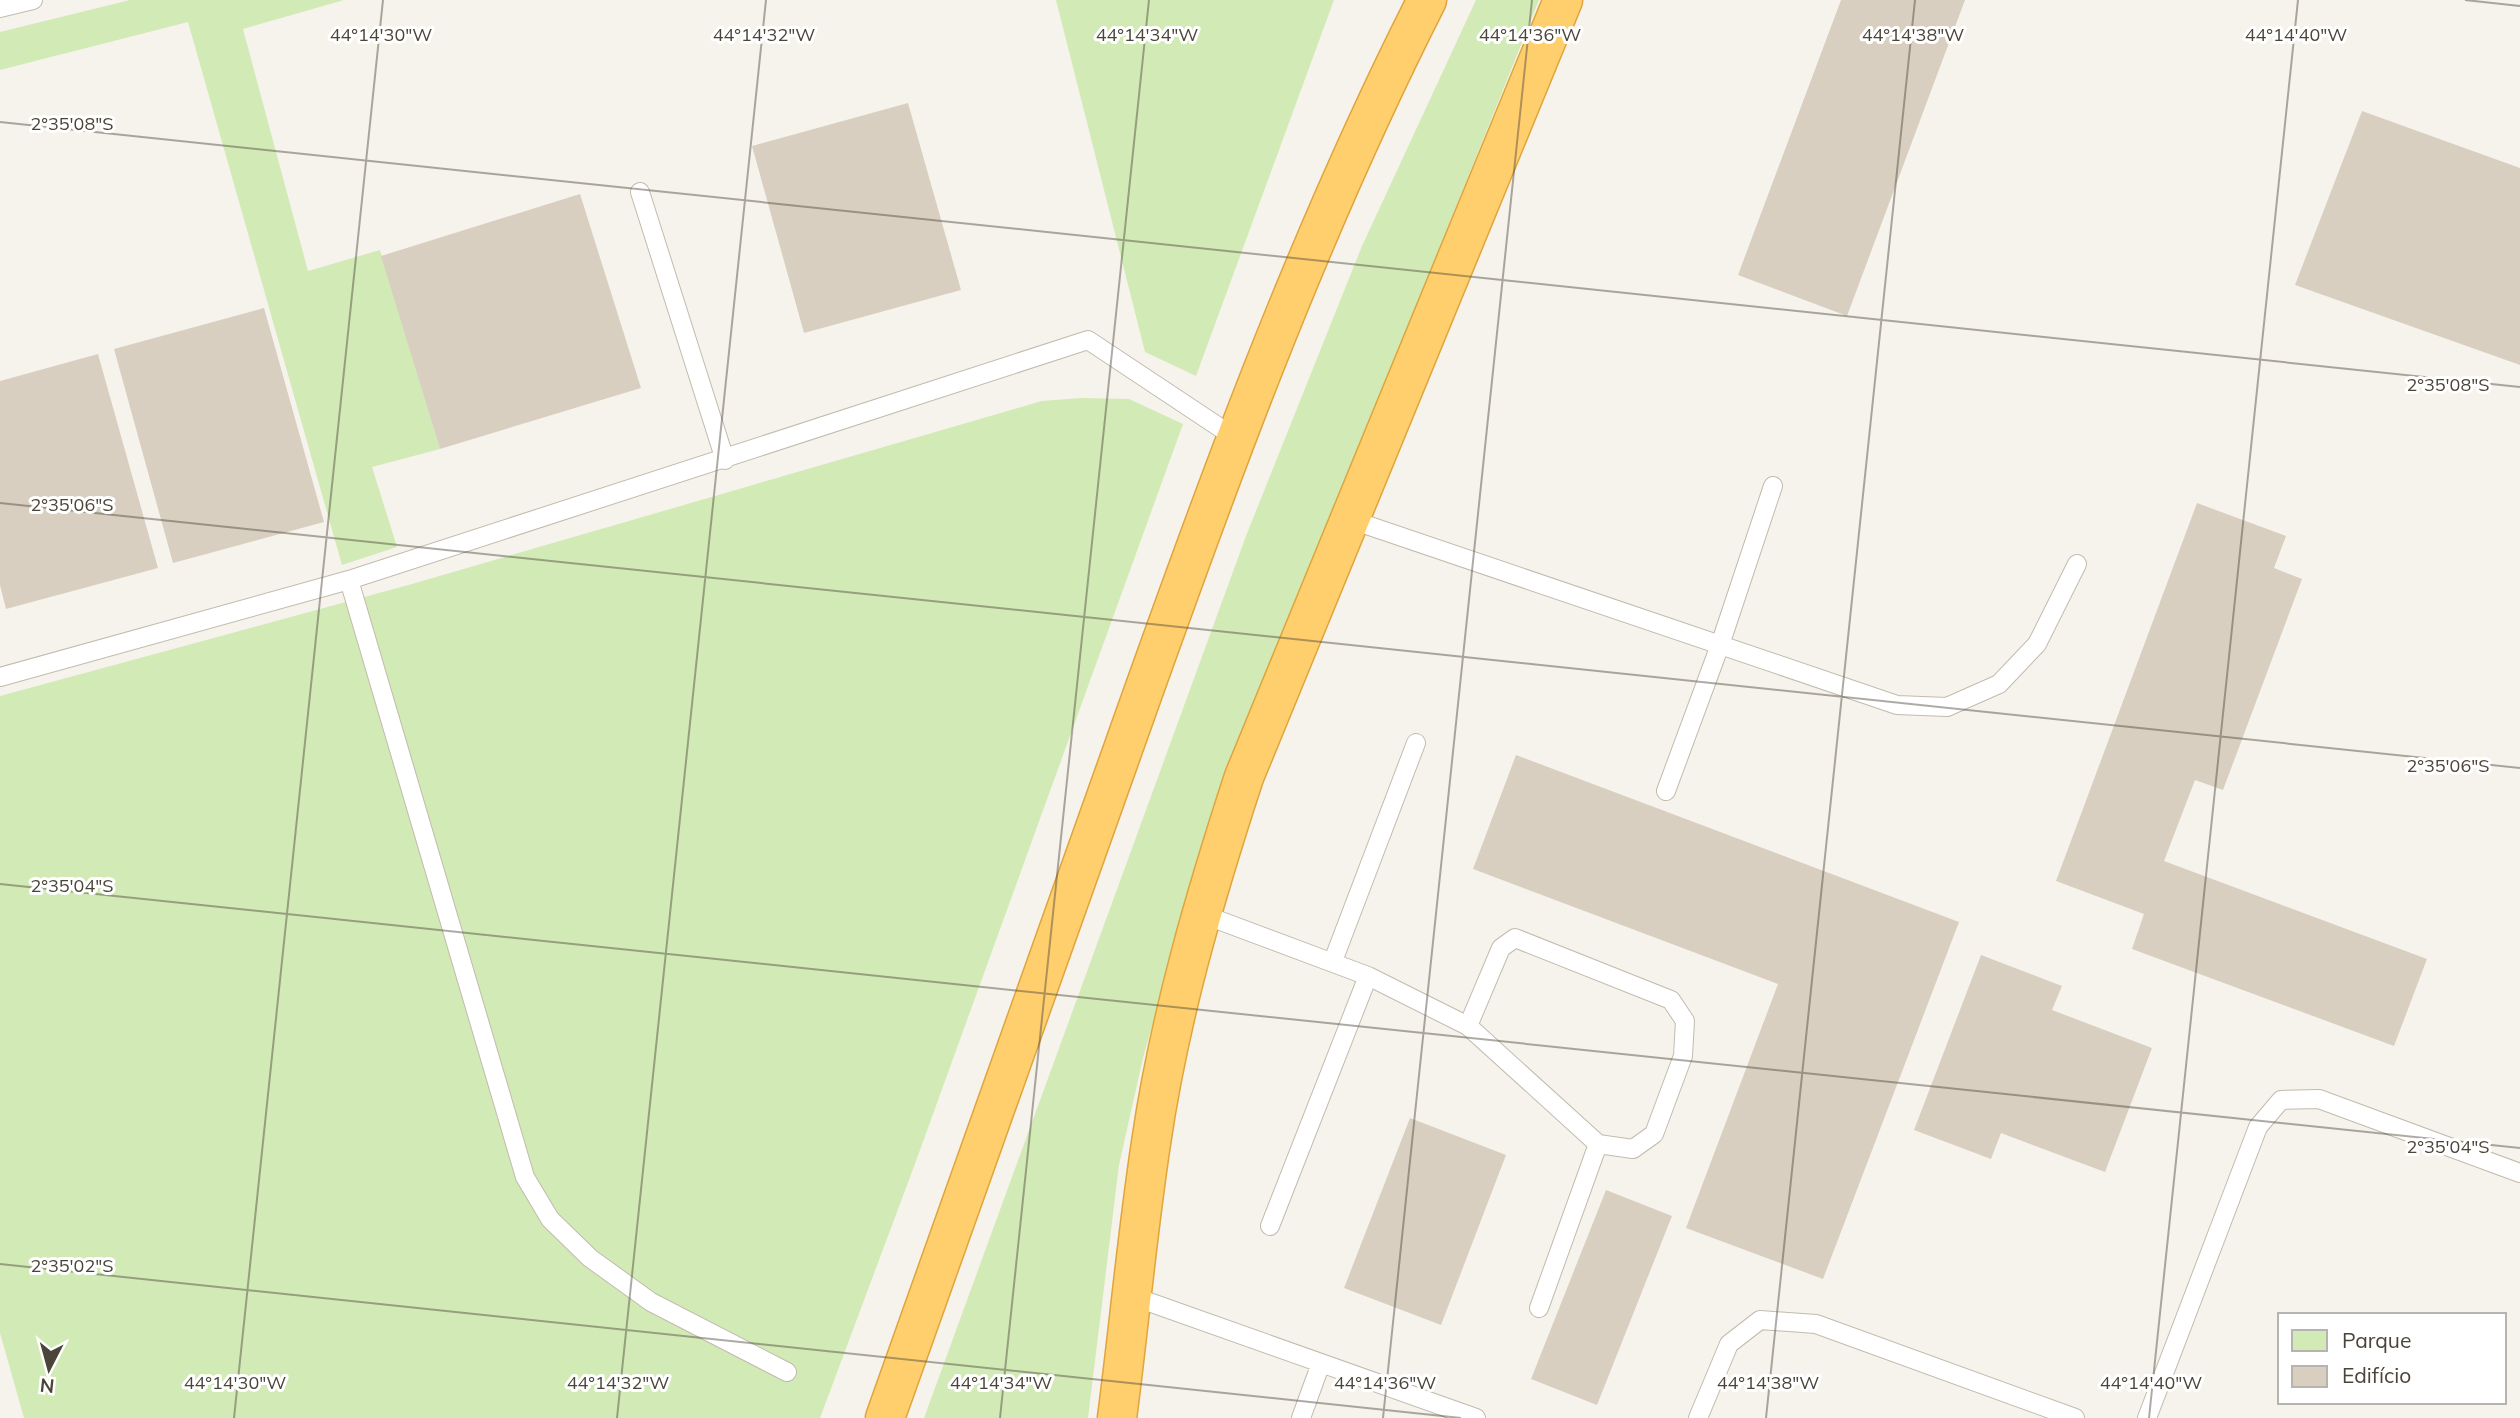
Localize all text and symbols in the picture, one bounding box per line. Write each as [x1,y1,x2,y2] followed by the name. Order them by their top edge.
[330,23,432,46] text: 44°14'30"W
[713,23,815,46] text: 44°14'32"W
[1096,23,1198,46] text: 44°14'34"W
[1479,23,1581,46] text: 44°14'36"W
[1862,23,1964,46] text: 44°14'38"W
[2245,23,2347,46] text: 44°14'40"W
[31,112,113,135] text: 2°35'08"S
[2407,373,2489,396] text: 2°35'08"S
[31,493,113,516] text: 2°35'06"S
[2407,754,2489,777] text: 2°35'06"S
[31,874,113,897] text: 2°35'04"S
[2407,1135,2489,1158] text: 2°35'04"S
[31,1254,113,1277] text: 2°35'02"S
[2278,1313,2506,1404] legend
[2342,1327,2411,1353] text: Parque
[14,1334,84,1404] north arrow
[2342,1362,2411,1388] text: Edifício
[184,1371,286,1394] text: 44°14'30"W
[567,1371,669,1394] text: 44°14'32"W
[950,1371,1052,1394] text: 44°14'34"W
[1334,1371,1436,1394] text: 44°14'36"W
[1717,1371,1819,1394] text: 44°14'38"W
[2100,1371,2202,1394] text: 44°14'40"W
[39,1373,56,1399] text: N

